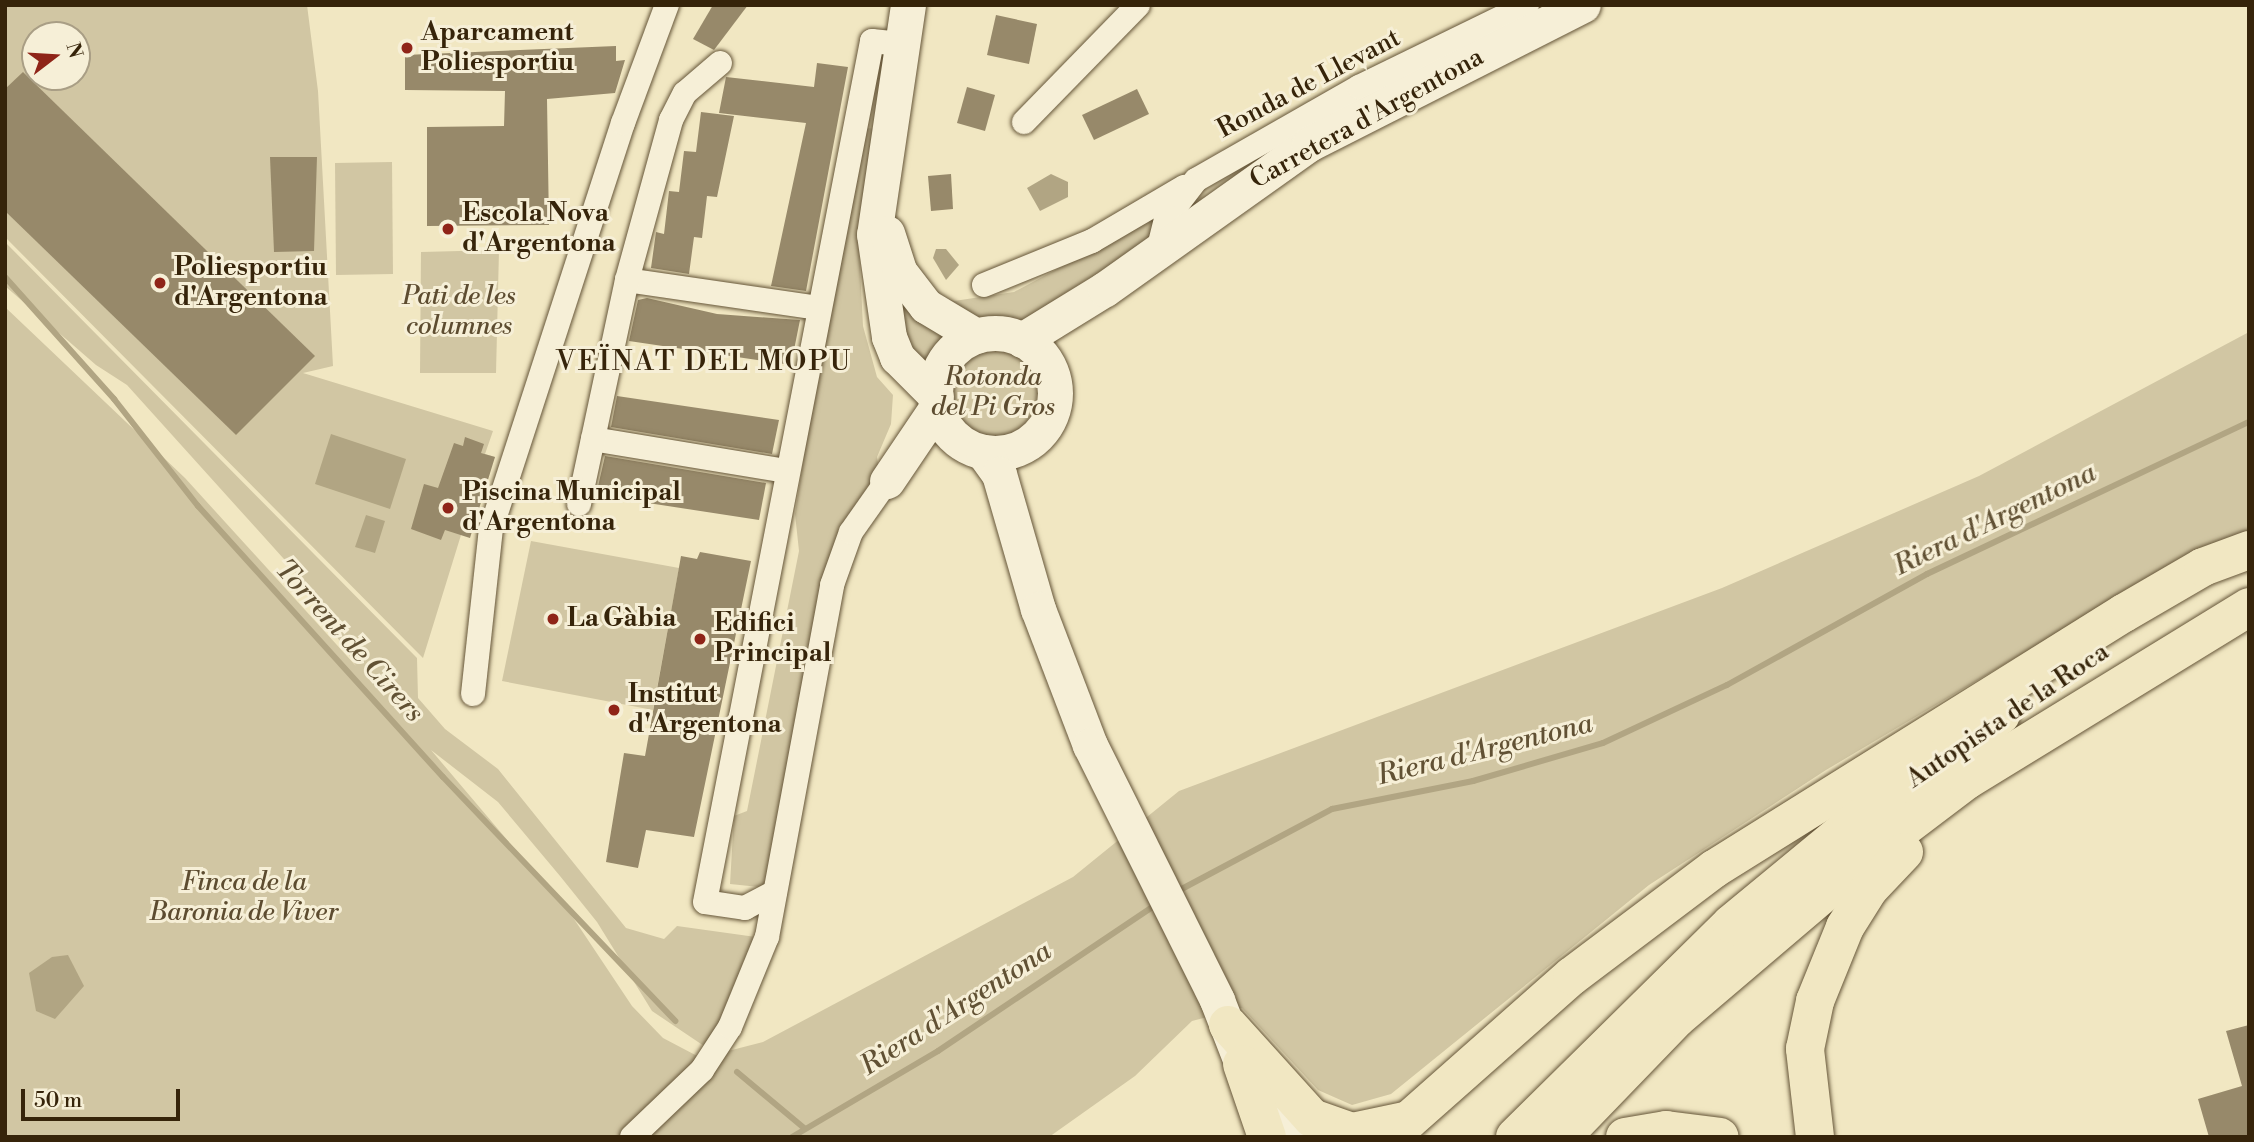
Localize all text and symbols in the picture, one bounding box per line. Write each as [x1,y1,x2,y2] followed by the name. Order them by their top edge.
[421,17,574,78] place label: Aparcament Poliesportiu
[21,21,91,91] north arrow
[1212,23,1406,145] street label: Ronda de Llevant
[60,40,88,61] text: N
[399,40,415,56] marker: Aparcament Poliesportiu
[1245,42,1489,196] street label: Carretera d'Argentona
[462,198,616,260] place label: Escola Nova d'Argentona
[440,221,456,237] marker: Escola Nova d'Argentona
[174,252,328,314] place label: Poliesportiu d'Argentona
[152,275,168,291] marker: Poliesportiu d'Argentona
[402,281,516,342] park label: Pati de les columnes
[558,345,850,379] district label: VEÏNAT DEL MOPU
[931,362,1055,424] park label: Rotonda del Pi Gros
[1888,456,2102,584] water label: Riera d'Argentona
[462,477,681,538] place label: Piscina Municipal d'Argentona
[440,500,456,516] marker: Piscina Municipal d'Argentona
[267,553,431,729] water label: Torrent de Cirers
[567,603,676,635] place label: La Gàbia
[714,608,831,670] place label: Edifici Principal
[545,611,561,627] marker: La Gàbia
[692,631,708,647] marker: Edifici Principal
[1901,637,2115,795] street label: Autopista de la Roca
[628,679,782,740] place label: Institut d'Argentona
[606,702,622,718] marker: Institut d'Argentona
[1374,707,1596,793] water label: Riera d'Argentona
[150,867,338,928] park label: Finca de la Baronia de Viver
[854,935,1058,1083] water label: Riera d'Argentona
[24,1076,184,1120] scale bar
[34,1088,82,1114] text: 50 m

